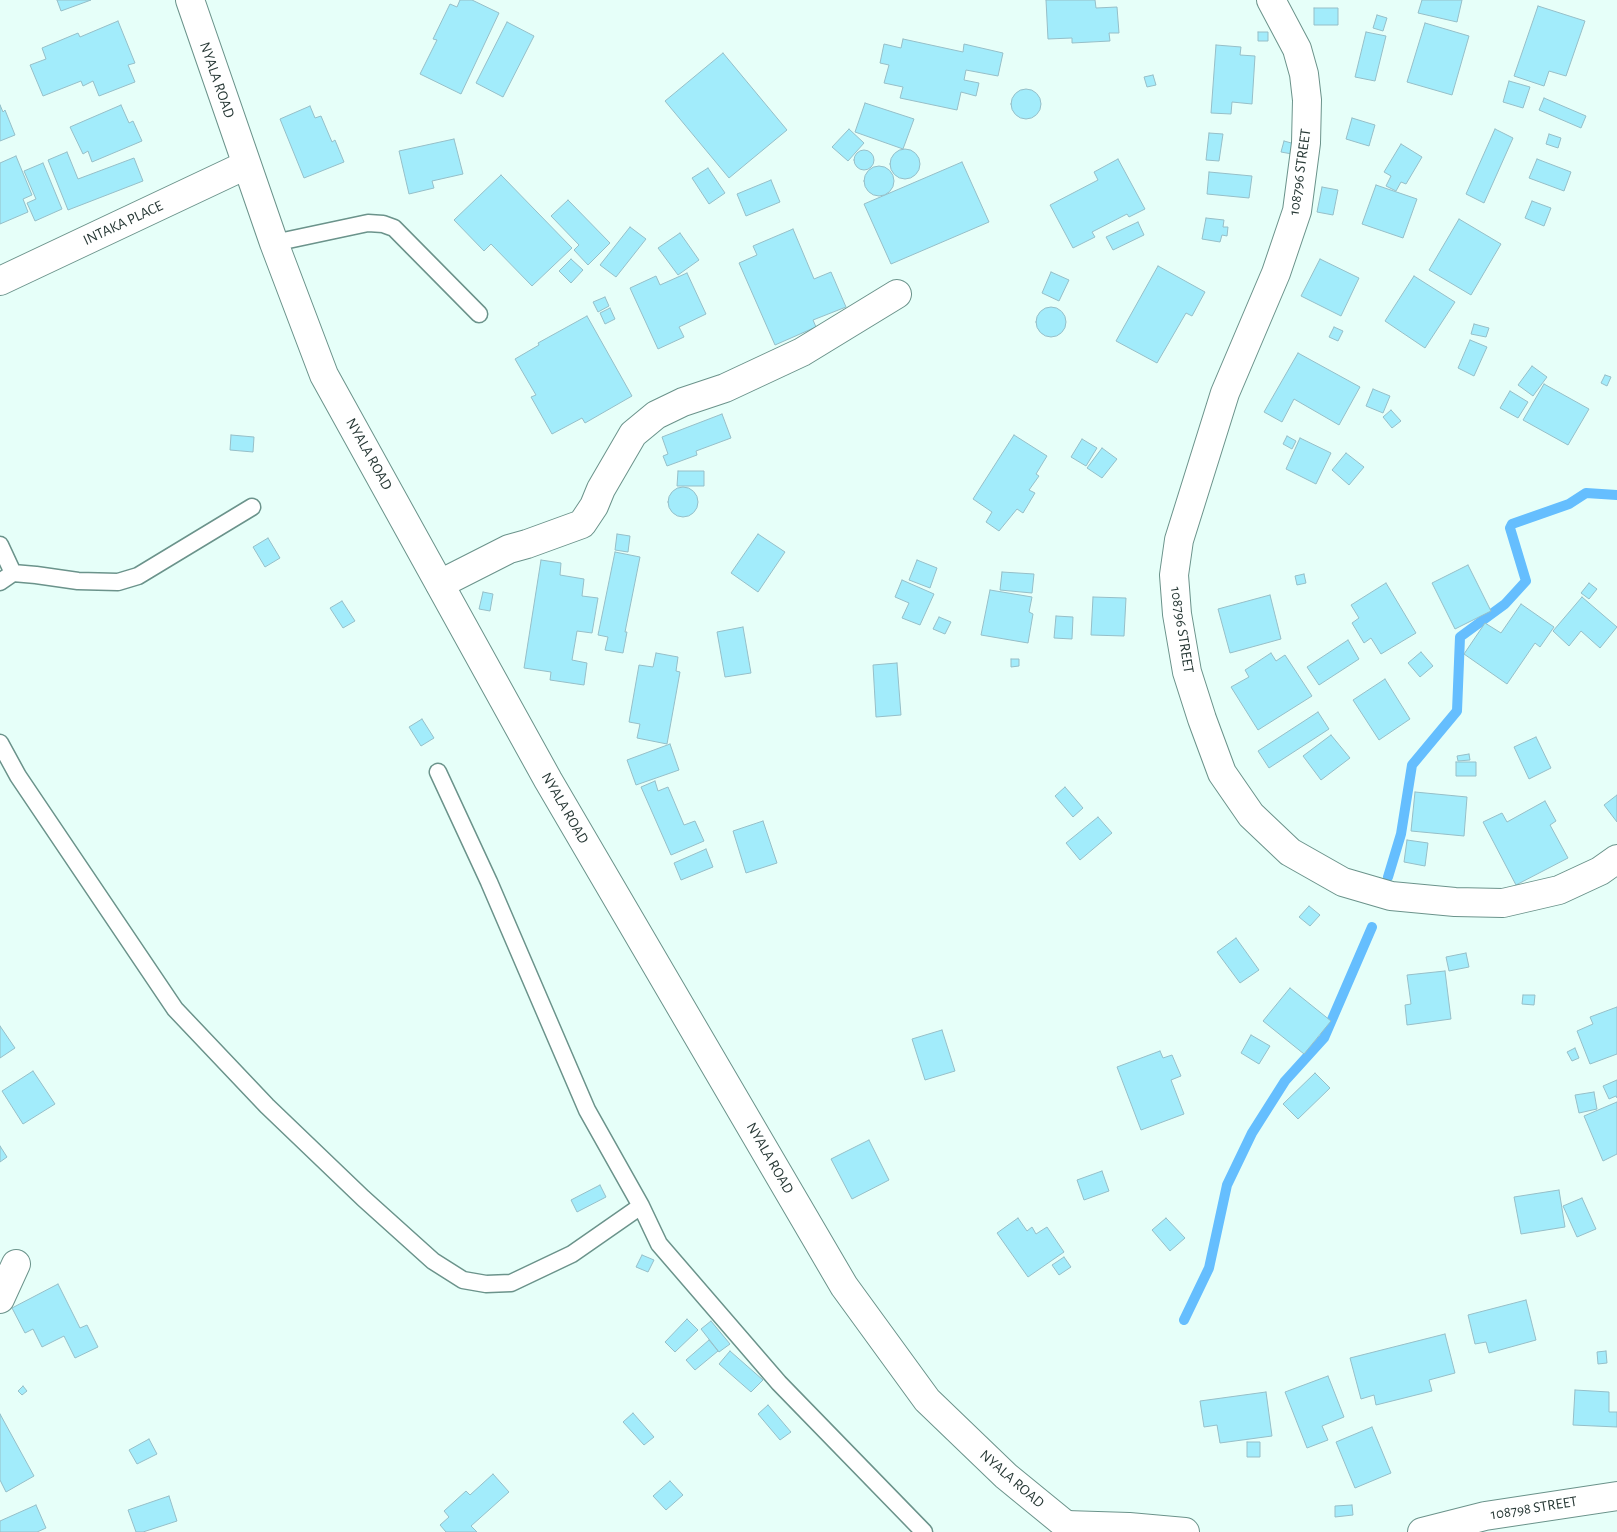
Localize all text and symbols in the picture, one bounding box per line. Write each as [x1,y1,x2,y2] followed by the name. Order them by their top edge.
[196,40,238,120] street label: NYALA ROAD
[1285,128,1315,216] street label: 108796 STREET
[80,197,166,249] street label: INTAKA PLACE
[342,415,396,493] street label: NYALA ROAD
[1166,585,1198,675] street label: 108796 STREET
[537,769,593,847] street label: NYALA ROAD
[742,1119,798,1197] street label: NYALA ROAD
[976,1446,1048,1512] street label: NYALA ROAD
[1489,1492,1579,1524] street label: 108798 STREET

